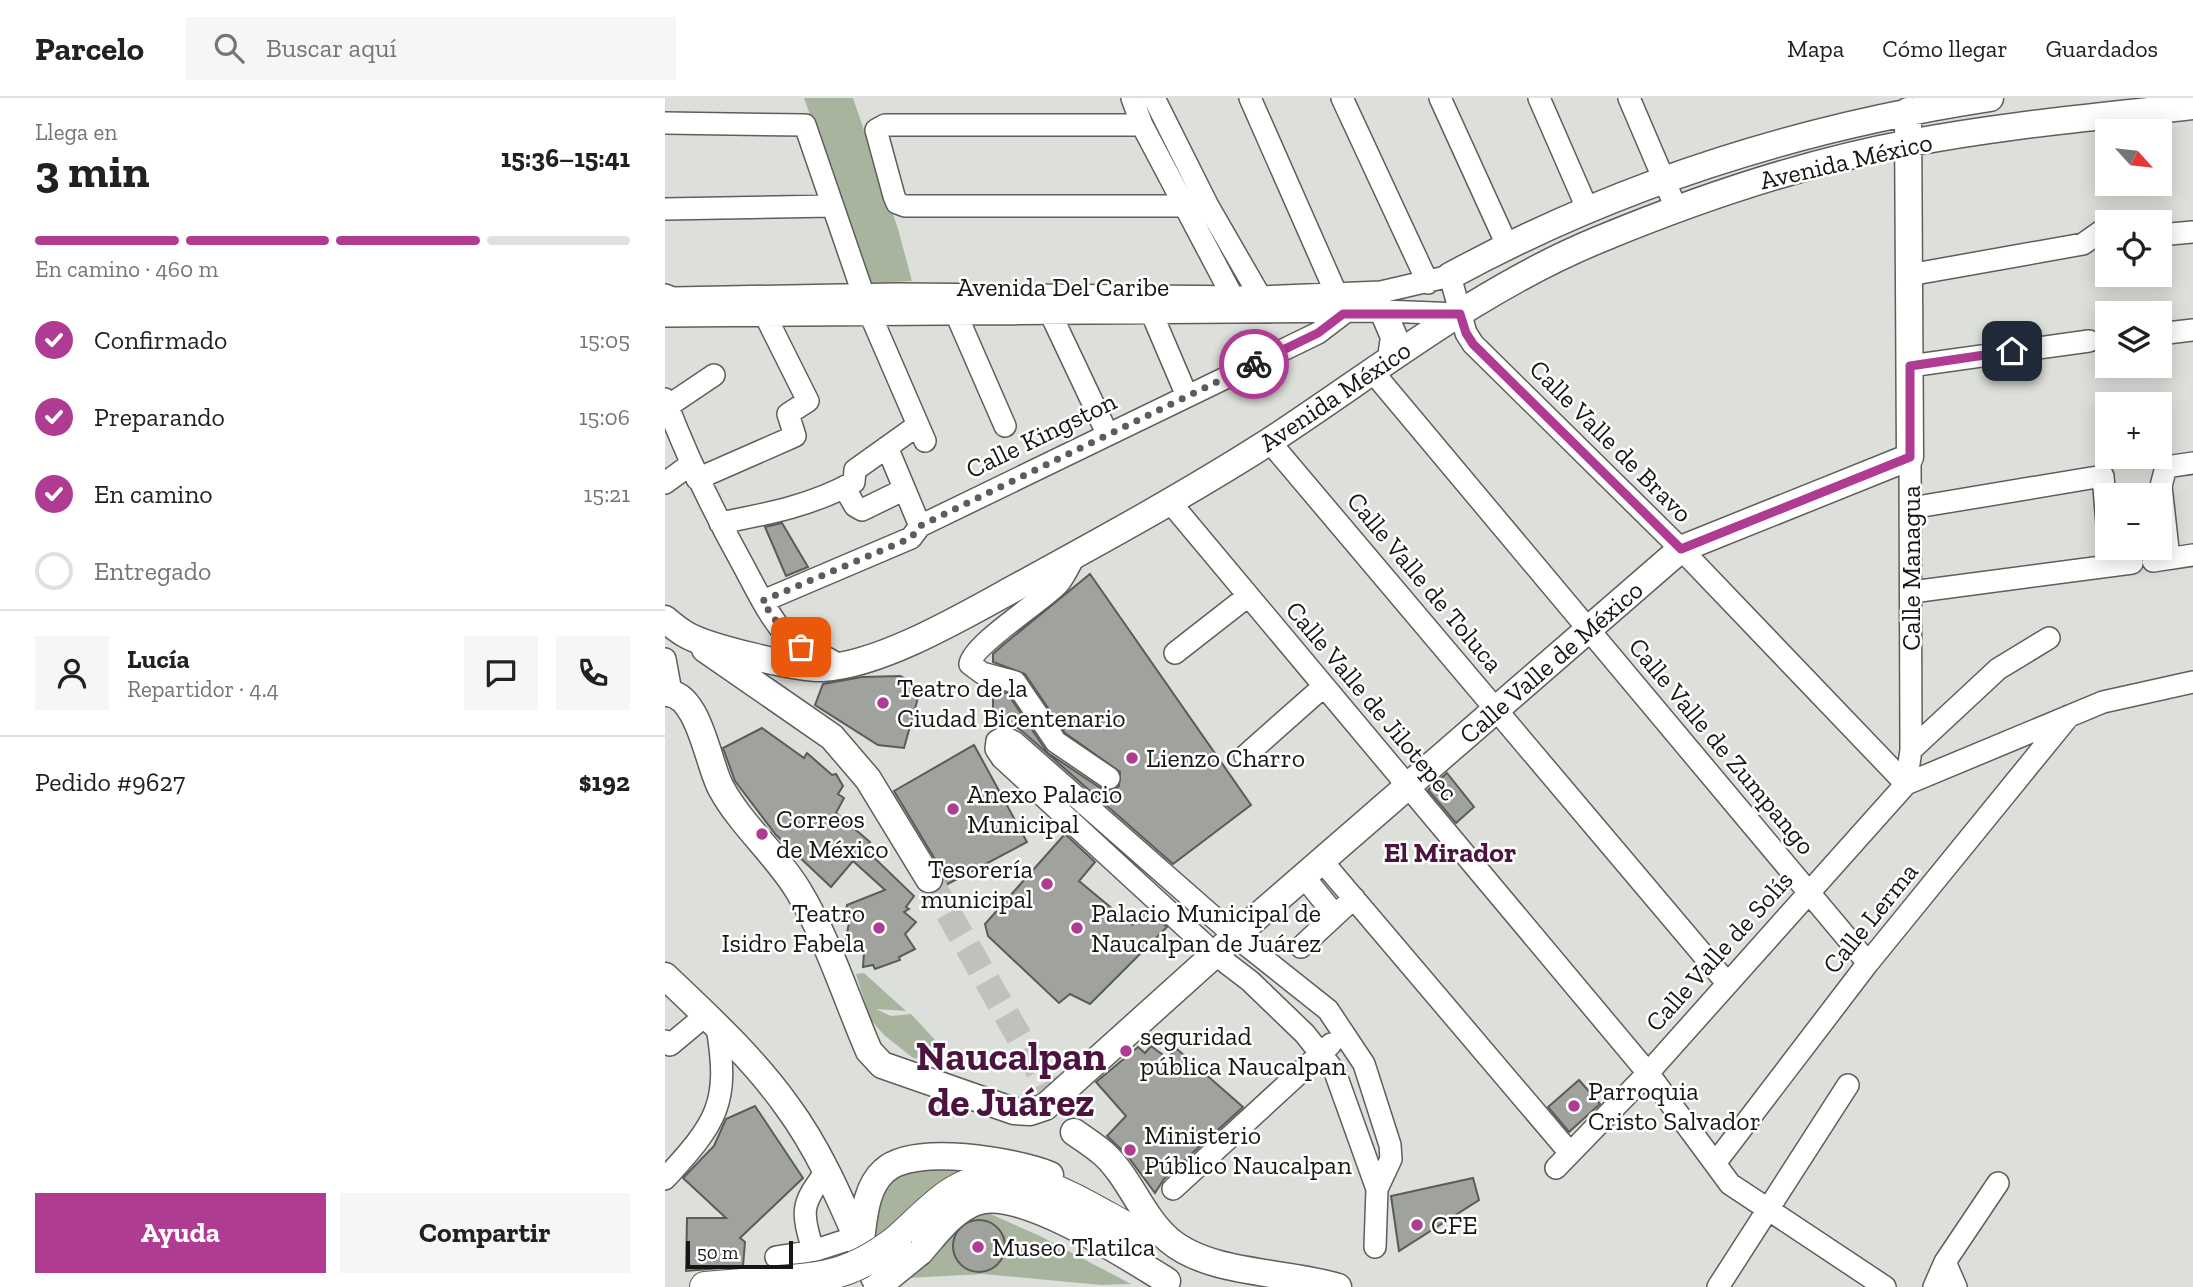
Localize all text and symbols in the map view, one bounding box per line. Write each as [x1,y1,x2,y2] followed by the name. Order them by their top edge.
[186,17,676,80] search box
[35,29,144,68] text: Parcelo
[210,29,248,67] icon: search
[266,32,397,64] text: Buscar aquí
[1787,34,1844,63] text: Mapa
[1882,34,2008,63] text: Cómo llegar
[2046,34,2158,63] text: Guardados
[35,118,117,146] text: Llega en
[2095,119,2172,196] north arrow
[2095,119,2172,560] map controls
[1757,126,1935,196] street label: Avenida México
[501,142,630,174] text: 15:36–15:41
[35,144,149,199] text: 3 min
[2095,210,2172,287] button: locate
[35,255,218,283] text: En camino · 460 m
[957,271,1169,303] street label: Avenida Del Caribe
[2095,301,2172,378] button: layers
[35,321,73,359] icon: check
[1982,321,2042,381] pin
[94,324,227,356] text: Confirmado
[579,326,630,354] text: 15:05
[1219,329,1289,399] courier
[1993,332,2031,370] icon: home
[1253,334,1417,458] street label: Avenida México
[1235,345,1273,383] icon: bike
[1523,353,1699,529] street label: Calle Valle de Bravo
[960,385,1122,485] street label: Calle Kingston
[2095,392,2172,469] button: +
[35,398,73,436] icon: check
[94,401,225,433] text: Preparando
[579,403,630,431] text: 15:06
[35,475,73,513] icon: check
[94,478,213,510] text: En camino
[584,480,630,508] text: 15:21
[2095,483,2172,560] button: −
[1340,485,1510,679] street label: Calle Valle de Toluca
[1895,485,1927,651] street label: Calle Managua
[94,555,211,587] text: Entregado
[1453,574,1649,750] street label: Calle Valle de México
[1279,594,1465,808] street label: Calle Valle de Jilotepec
[771,617,831,677] pin
[782,628,820,666] icon: bag
[1622,631,1822,861] street label: Calle Valle de Zumpango
[35,636,109,710] button: person
[464,636,538,710] button: chat
[556,636,630,710] button: phone
[127,643,190,675] text: Lucía
[897,672,1126,734] place label: Teatro de la Ciudad Bicentenario
[127,675,279,703] text: Repartidor · 4.4
[875,695,891,711] marker: Teatro de la Ciudad Bicentenario
[1146,742,1305,774] place label: Lienzo Charro
[1124,750,1140,766] marker: Lienzo Charro
[35,766,185,798] text: Pedido #9627
[579,766,630,798] text: $192
[967,778,1122,840] place label: Anexo Palacio Municipal
[945,801,961,817] marker: Anexo Palacio Municipal
[776,803,889,865] place label: Correos de México
[754,826,770,842] marker: Correos de México
[1384,836,1516,869] district label: El Mirador
[921,853,1033,915] place label: Tesorería municipal
[1816,856,1925,980] street label: Calle Lerma
[1638,864,1800,1038] street label: Calle Valle de Solís
[1039,876,1055,892] marker: Tesorería municipal
[721,897,865,959] place label: Teatro Isidro Fabela
[1091,897,1321,959] place label: Palacio Municipal de Naucalpan de Juárez
[871,920,887,936] marker: Teatro Isidro Fabela
[1069,920,1085,936] marker: Palacio Municipal de Naucalpan de Juárez
[1140,1020,1347,1082] place label: seguridad pública Naucalpan
[916,1032,1106,1126] district label: Naucalpan de Juárez
[1118,1043,1134,1059] marker: seguridad pública Naucalpan
[1588,1075,1761,1137] place label: Parroquia Cristo Salvador
[1566,1098,1582,1114] marker: Parroquia Cristo Salvador
[1144,1119,1352,1181] place label: Ministerio Público Naucalpan
[1122,1142,1138,1158] marker: Ministerio Público Naucalpan
[35,1193,326,1273] button: Ayuda
[340,1193,630,1273] button: Compartir
[1431,1209,1478,1241] place label: CFE
[1409,1217,1425,1233] marker: CFE
[992,1231,1156,1263] place label: Museo Tlatilca
[686,1238,793,1270] scale bar
[970,1239,986,1255] marker: Museo Tlatilca
[697,1241,738,1264] text: 50 m

